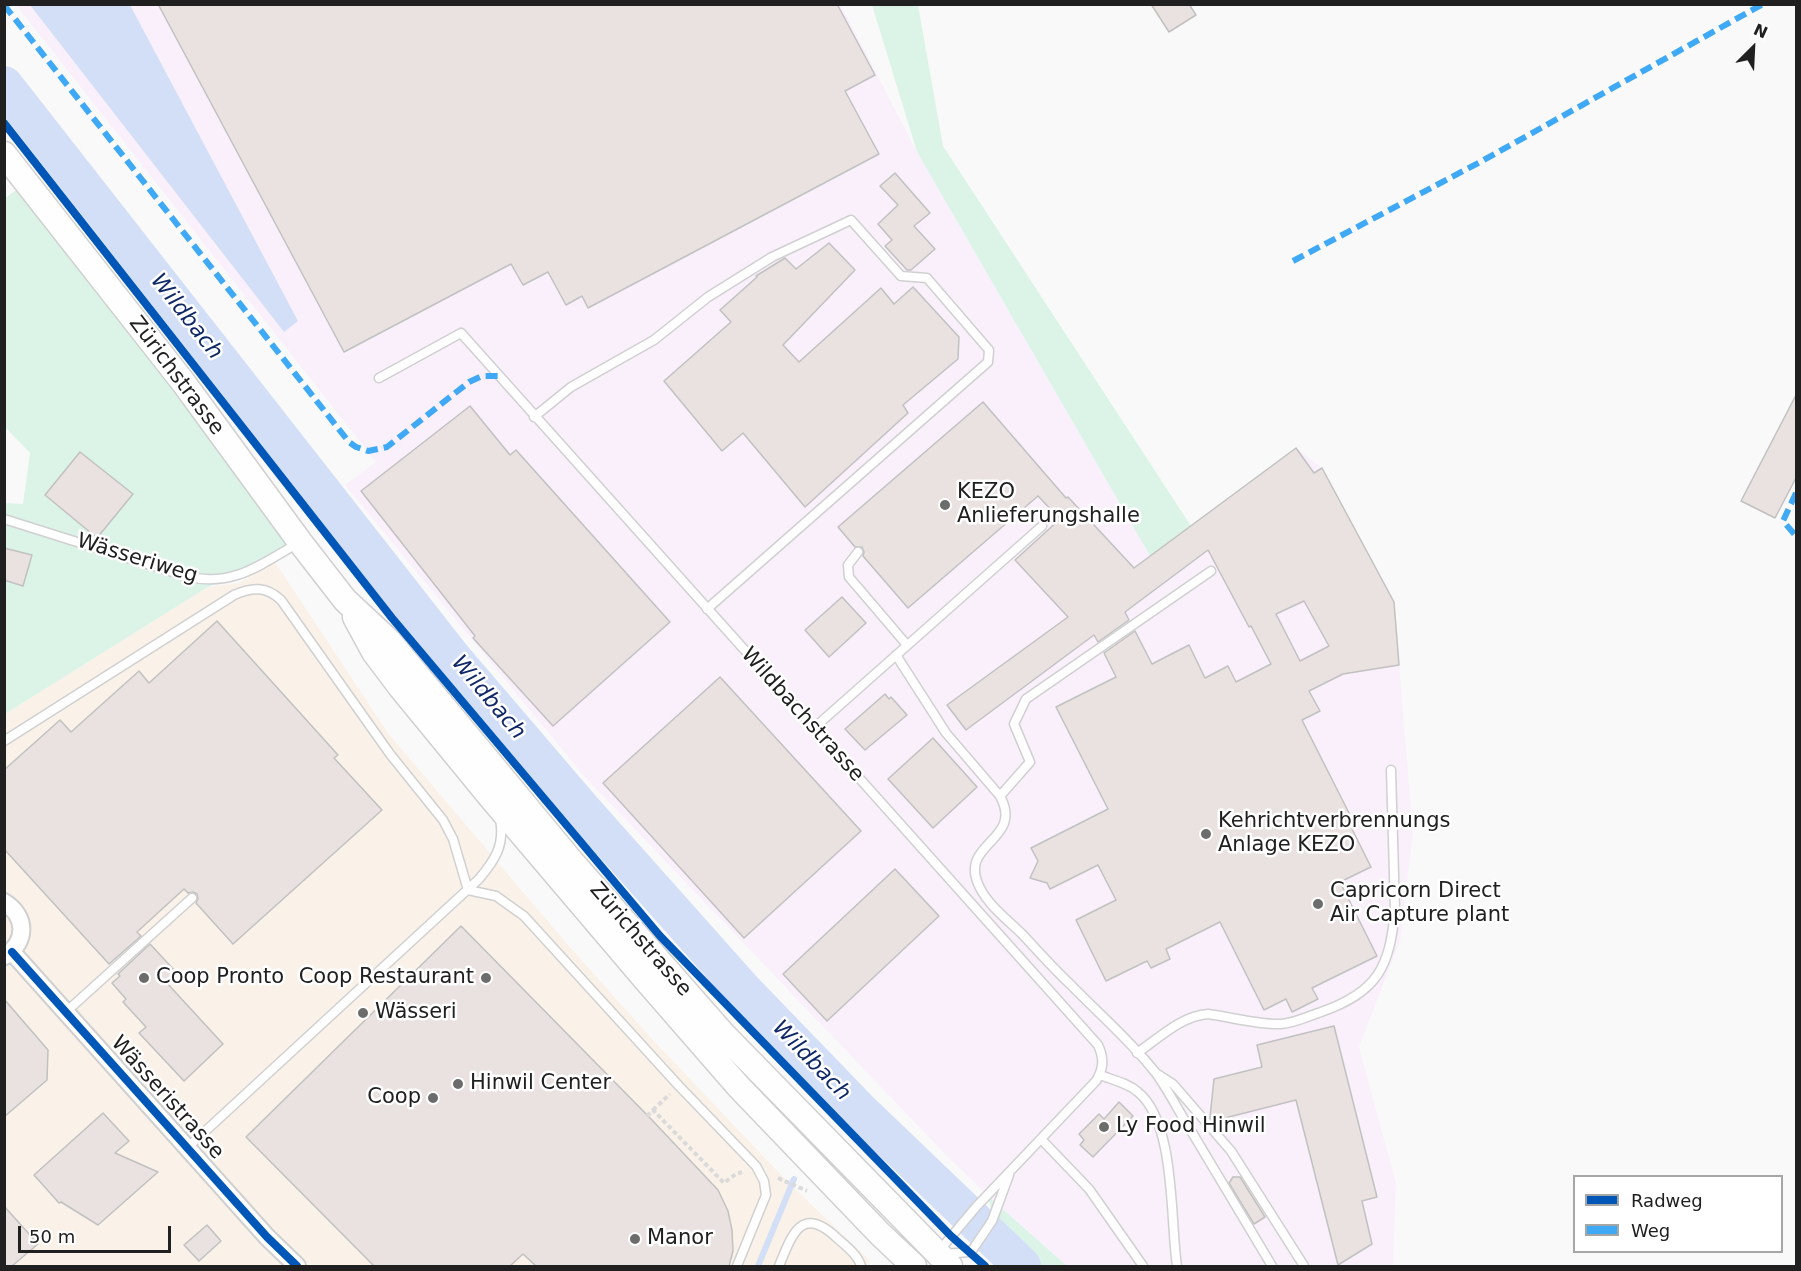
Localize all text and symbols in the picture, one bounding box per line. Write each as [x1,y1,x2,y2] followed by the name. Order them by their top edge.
[1723,18,1783,78] north arrow
[1751,20,1770,42] text: N
[144,269,228,365] water label: Wildbach
[123,312,229,440] street label: Zürichstrasse
[957,480,1140,530] place label: KEZO Anlieferungshalle
[938,498,952,512] marker: KEZO Anlieferungshalle
[74,529,200,589] street label: Wässeriweg
[735,643,869,787] street label: Wildbachstrasse
[445,651,531,745] water label: Wildbach
[1218,809,1450,859] place label: Kehrichtverbrennungs Anlage KEZO
[1199,827,1213,841] marker: Kehrichtverbrennungs Anlage KEZO
[584,878,696,1002] street label: Zürichstrasse
[1330,879,1509,929] place label: Capricorn Direct Air Capture plant
[1311,897,1325,911] marker: Capricorn Direct Air Capture plant
[156,965,284,991] place label: Coop Pronto
[299,965,474,991] place label: Coop Restaurant
[137,971,151,985] marker: Coop Pronto
[479,971,493,985] marker: Coop Restaurant
[375,1000,457,1026] place label: Wässeri
[356,1006,370,1020] marker: Wässeri
[766,1015,856,1107] water label: Wildbach
[105,1031,229,1165] street label: Wässeristrasse
[470,1071,611,1097] place label: Hinwil Center
[451,1077,465,1091] marker: Hinwil Center
[367,1085,421,1111] place label: Coop
[426,1091,440,1105] marker: Coop
[1116,1114,1266,1140] place label: Ly Food Hinwil
[1097,1120,1111,1134] marker: Ly Food Hinwil
[1573,1175,1783,1253] legend
[1631,1190,1703,1211] text: Radweg
[21,1214,174,1252] scale bar
[1631,1220,1670,1241] text: Weg
[29,1226,75,1247] text: 50 m
[647,1226,713,1252] place label: Manor
[628,1232,642,1246] marker: Manor

